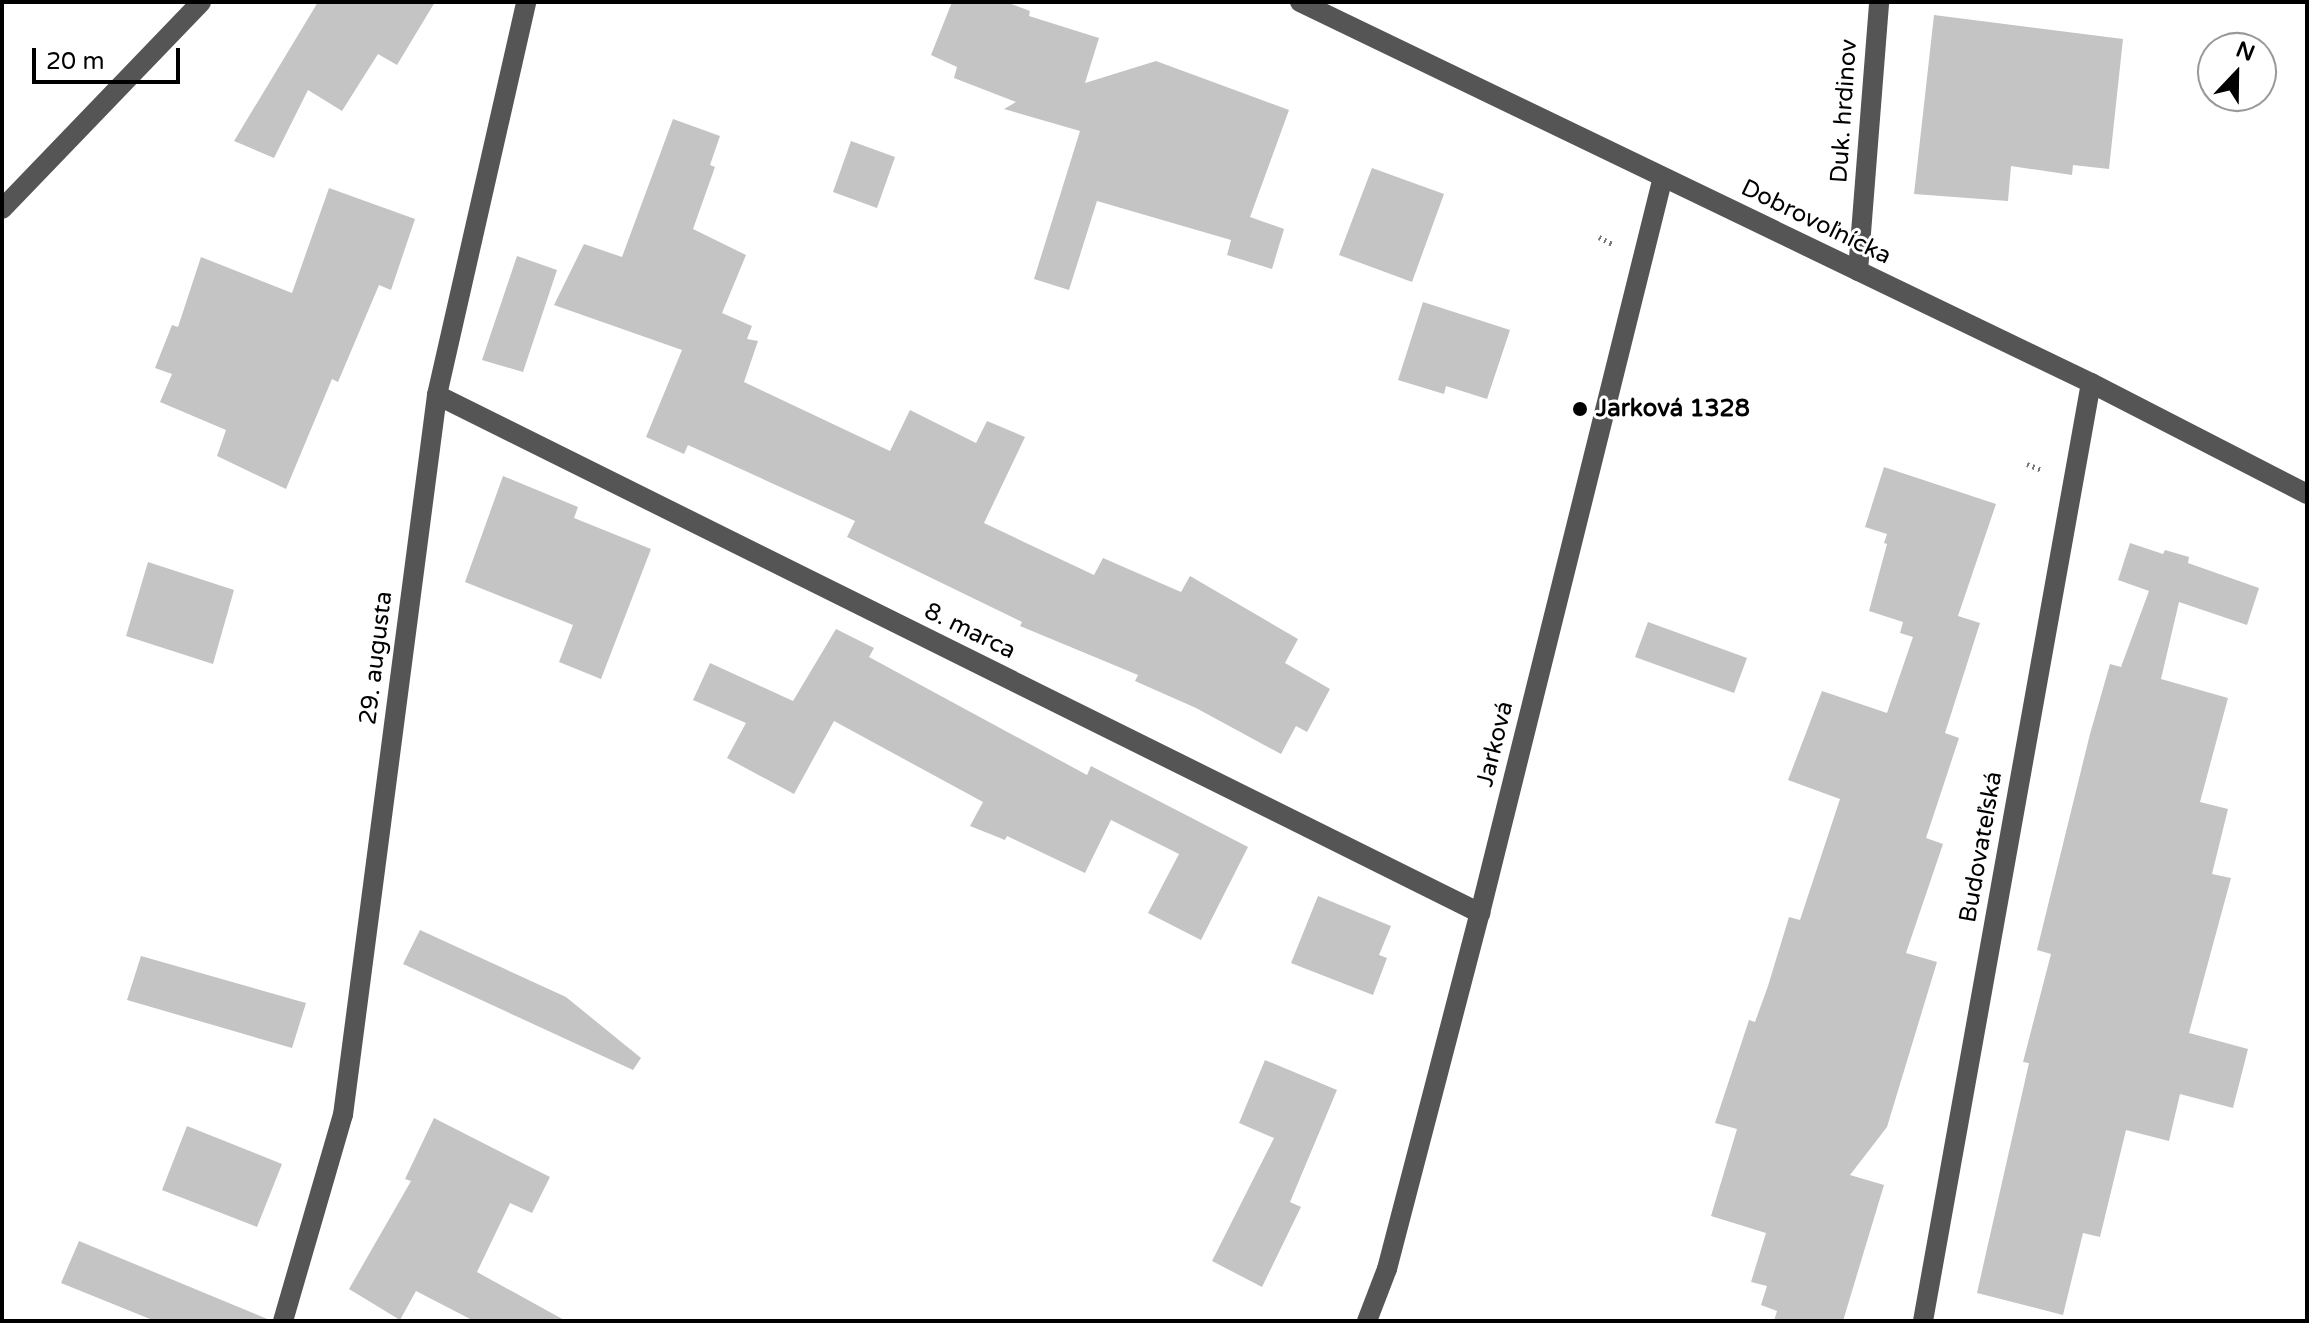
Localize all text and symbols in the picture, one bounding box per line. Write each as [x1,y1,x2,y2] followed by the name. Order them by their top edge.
[36,32,184,82] scale bar
[2197,32,2277,112] north arrow
[2232,36,2258,67] text: N
[1825,38,1863,184] street label: Duk. hrdinov
[46,47,104,76] text: 20 m
[1736,173,1896,271] street label: Dobrovoľnícka
[1596,395,1750,423] place label: Jarková 1328
[1571,400,1589,418] marker: Jarková 1328
[354,590,398,726] street label: 29. augusta
[920,597,1020,665] street label: 8. marca
[1470,698,1520,790] street label: Jarková
[1954,769,2008,925] street label: Budovateľská

